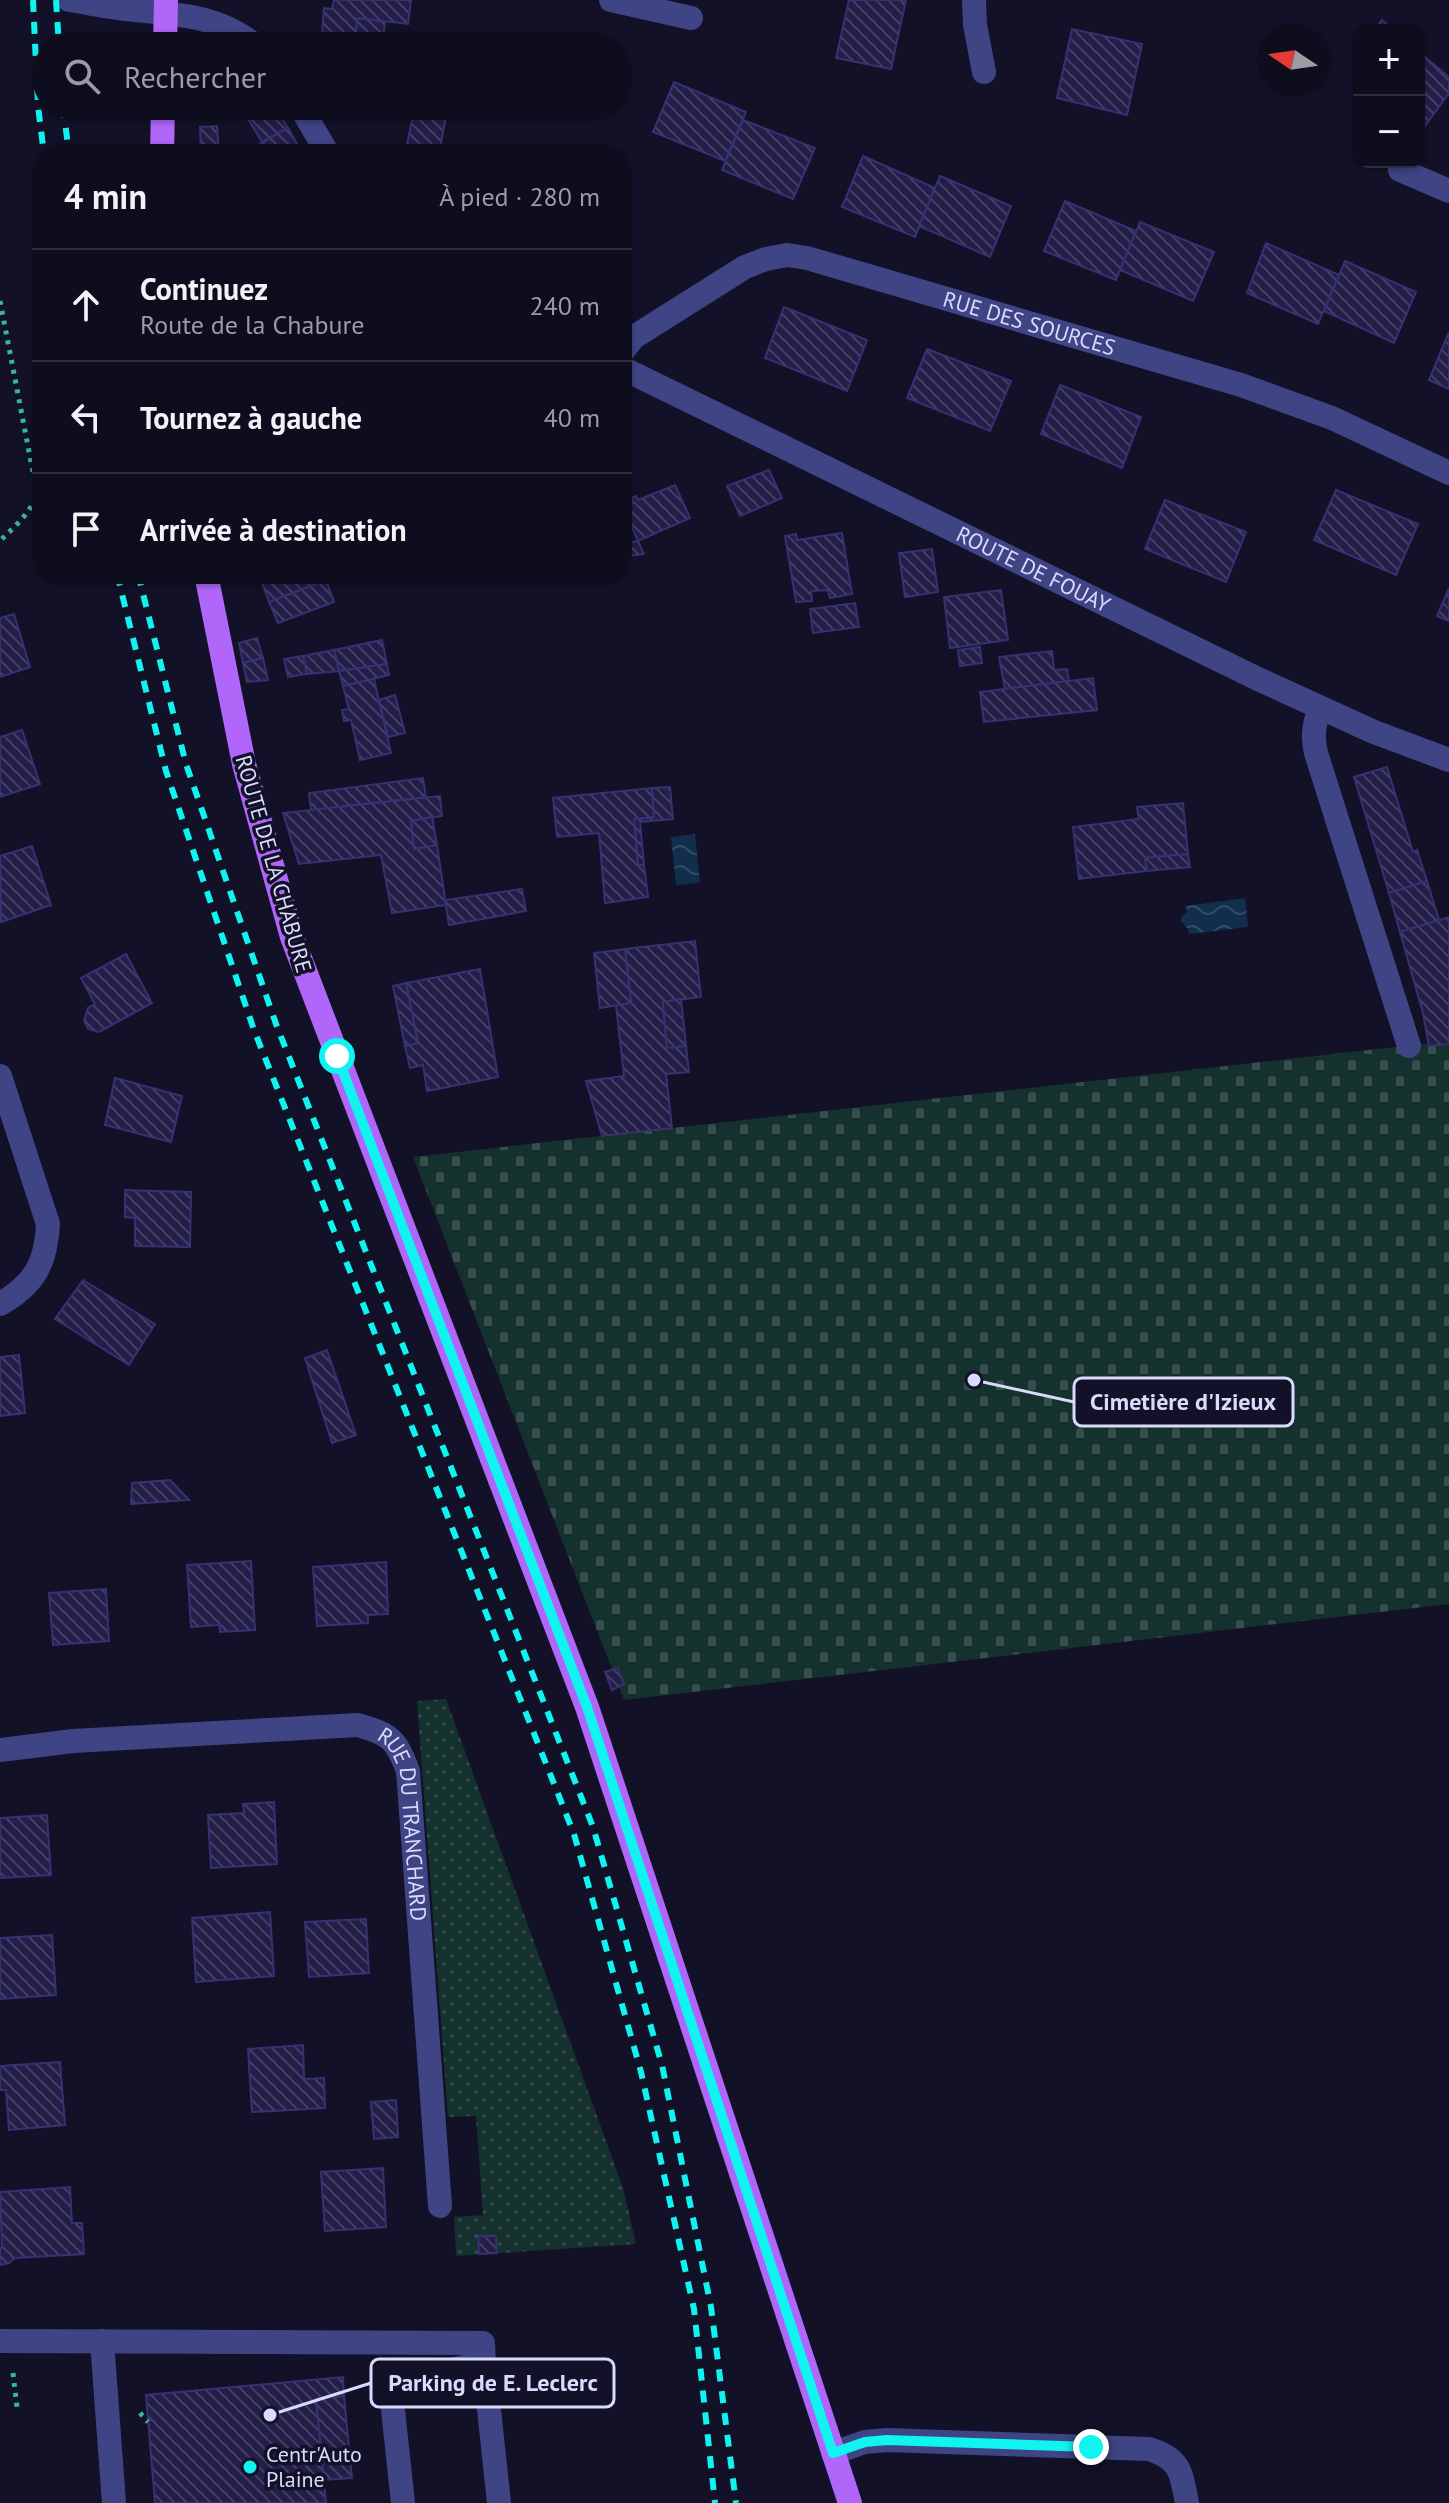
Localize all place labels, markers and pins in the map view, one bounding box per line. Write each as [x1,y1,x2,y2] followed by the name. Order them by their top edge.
[1074,1378,1293,1426] callout: Cimetière d'Izieux
[371,2359,614,2407] callout: Parking de E. Leclerc
[266,2440,362,2493] place label: Centr'Auto Plaine
[241,2458,259,2476] marker: Centr'Auto Plaine

